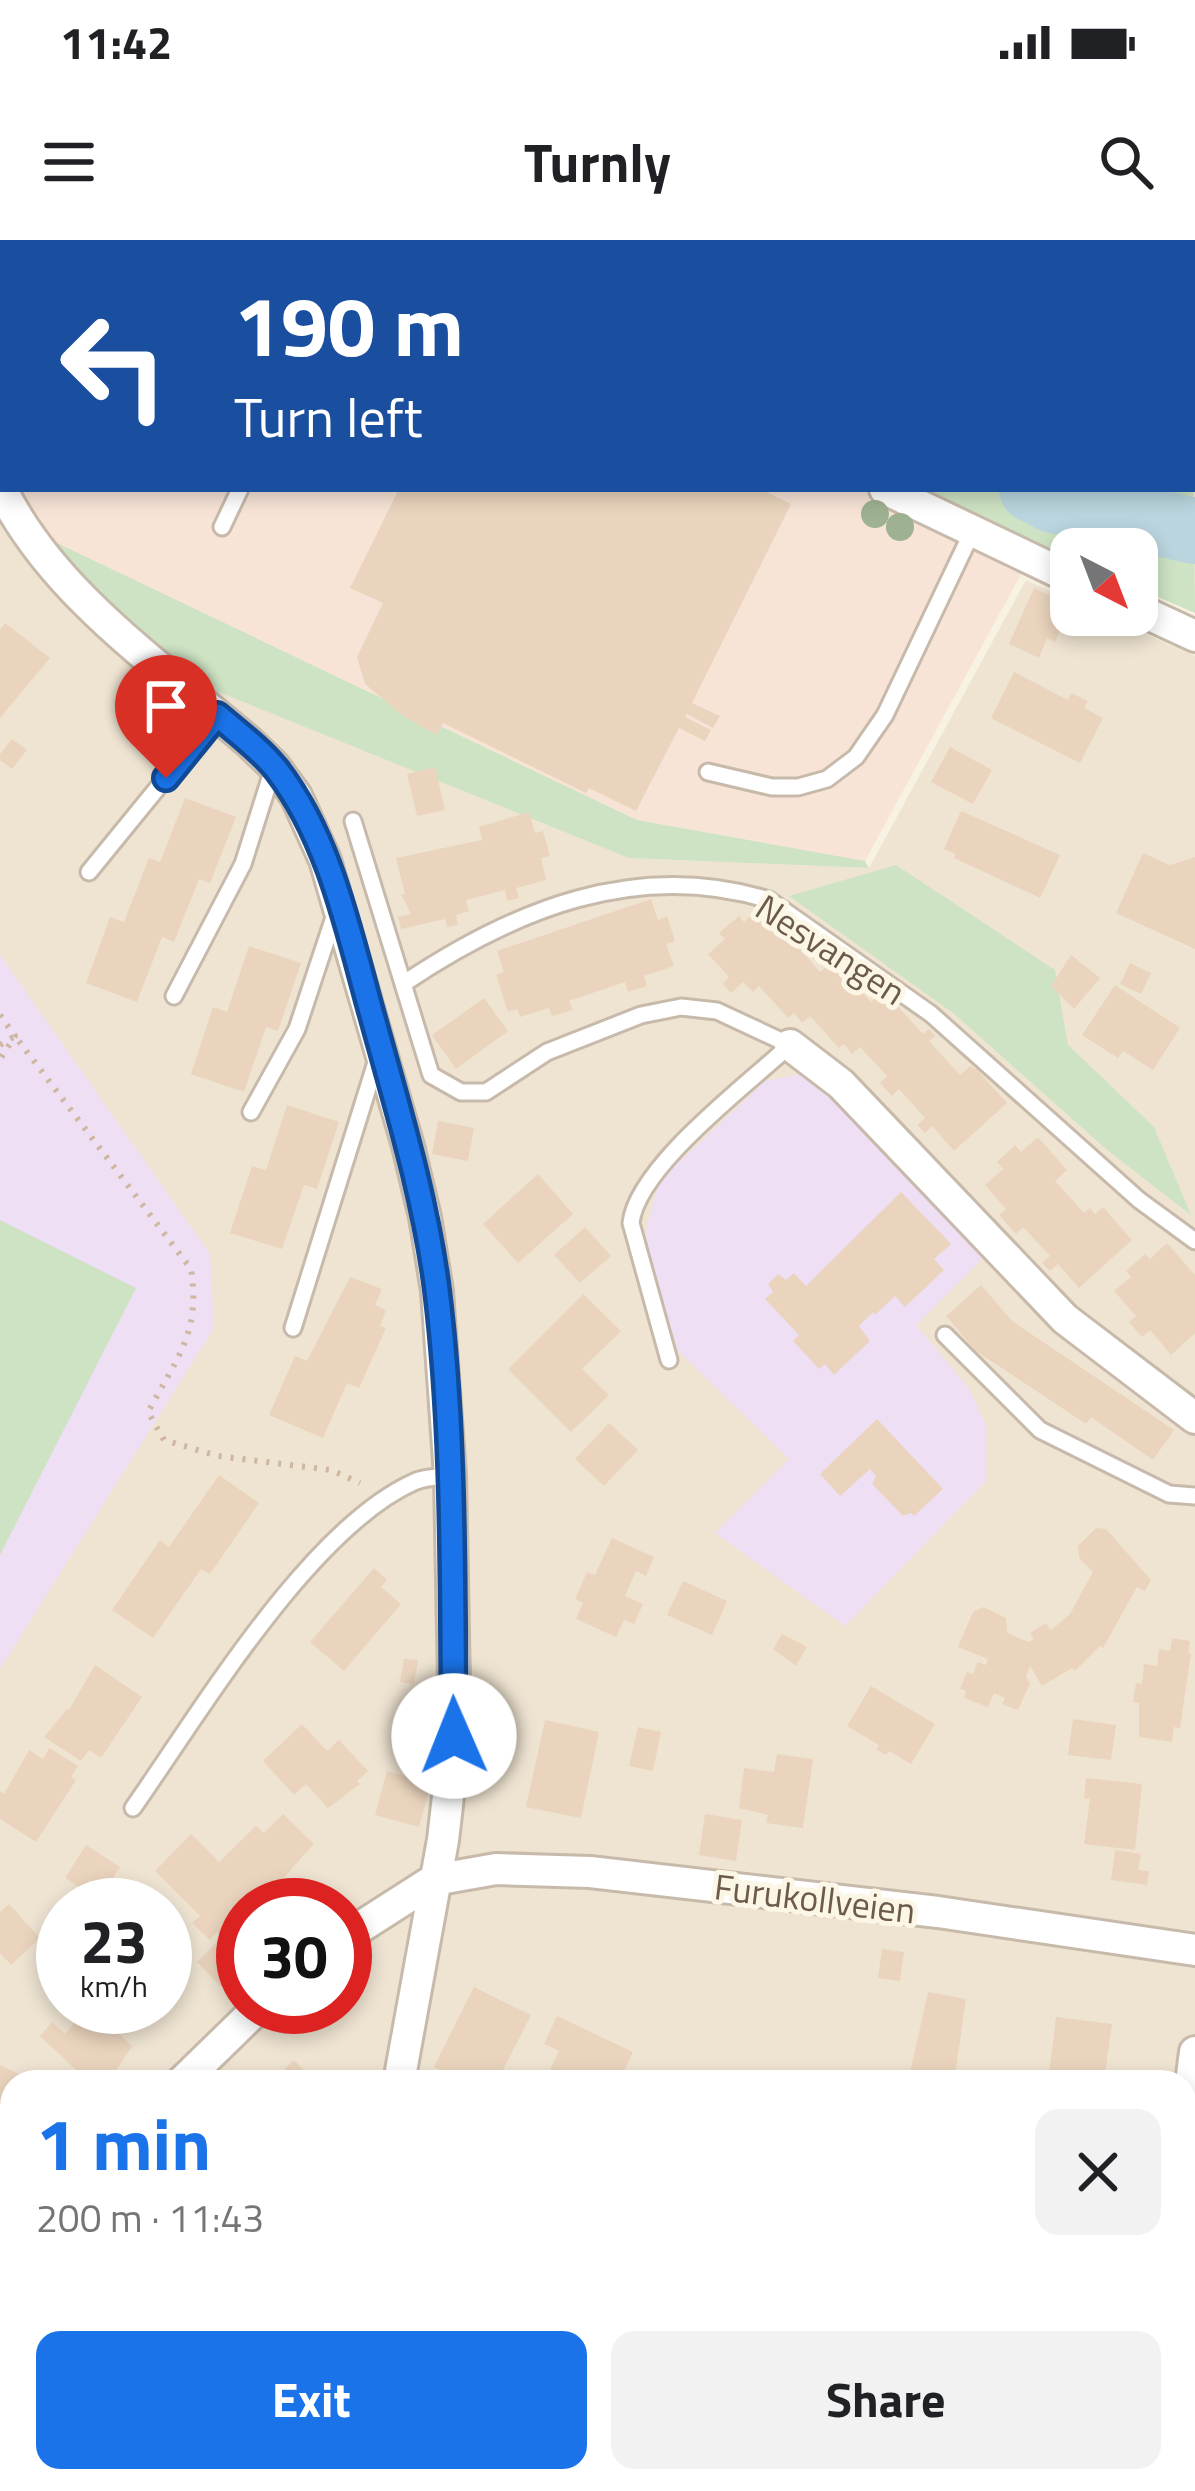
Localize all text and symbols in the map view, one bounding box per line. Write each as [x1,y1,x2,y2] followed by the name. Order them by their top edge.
[60,8,172,76] text: 11:42
[524,121,671,203] text: Turnly
[36,129,102,195] icon: menu
[1093,129,1159,195] icon: search
[234,261,464,389] text: 190 m
[36,288,192,444] icon: left
[234,376,423,458] text: Turn left
[1050,528,1158,636] north arrow
[1050,528,1158,636] map controls
[115,655,217,778] pin
[133,673,199,739] icon: arrive
[745,880,917,1018] street label: Nesvangen
[391,1673,517,1799] position arrow
[711,1858,919,1938] street label: Furukollveien
[216,1878,372,2034] speed limit sign: 30
[80,1895,148,1986] text: 23
[80,1963,148,2009] text: km/h
[36,2088,211,2198] text: 1 min
[1035,2109,1161,2235] button: close
[36,2188,264,2247] text: 200 m · 11:43
[36,2331,587,2469] button: Exit
[611,2331,1161,2469] button: Share

